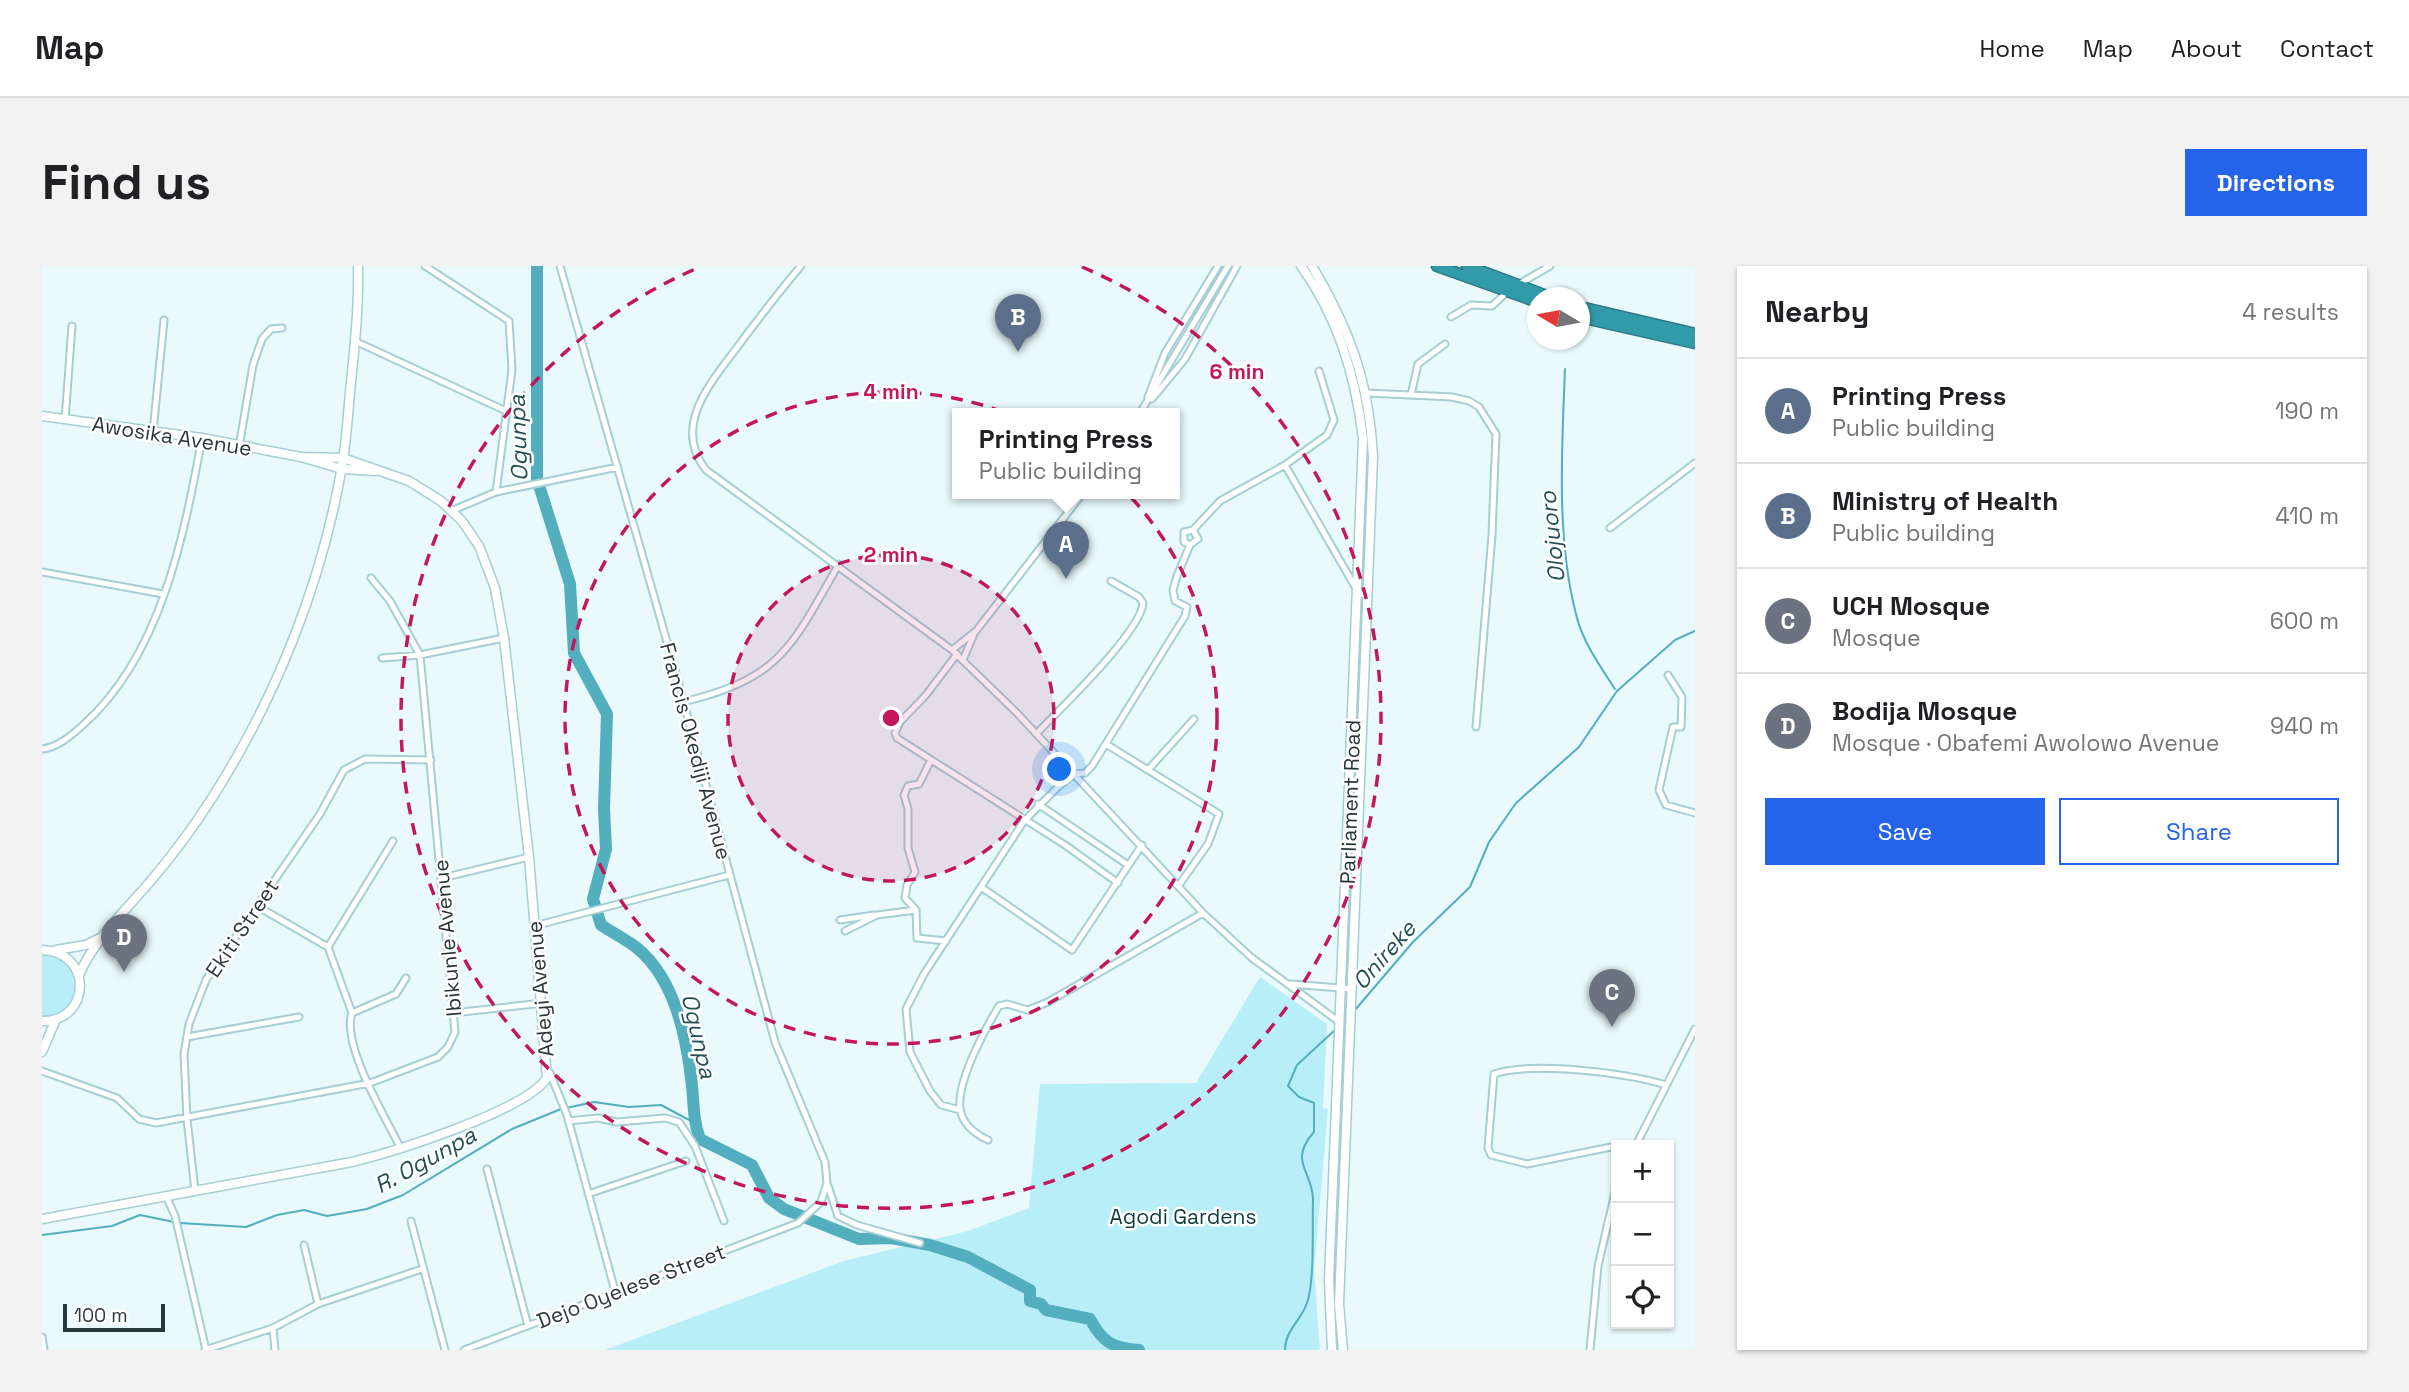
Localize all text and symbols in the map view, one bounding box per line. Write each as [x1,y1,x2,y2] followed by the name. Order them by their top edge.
[35,27,104,69] text: Map
[1979,33,2045,64] text: Home
[2083,33,2133,64] text: Map
[2171,33,2242,64] text: About
[2280,33,2374,64] text: Contact
[2185,149,2367,216] button: Directions
[42,151,211,213] text: Find us
[1527,287,1590,350] north arrow
[1765,292,1869,331] text: Nearby
[995,294,1041,352] pin: B
[2242,297,2339,327] text: 4 results
[1210,358,1264,385] text: 6 min
[863,378,919,405] text: 4 min
[1832,379,2006,413] text: Printing Press
[501,394,534,482] water label: Ogunpa
[1781,396,1795,426] text: A
[2275,396,2339,426] text: 190 m
[952,408,1180,499] popup
[90,410,254,462] street label: Awosika Avenue
[1832,413,1995,443] text: Public building
[979,422,1153,456] text: Printing Press
[979,456,1142,486] text: Public building
[1832,484,2058,518] text: Ministry of Health
[1532,489,1572,584] water label: Olojuoro
[1780,501,1796,531] text: B
[2275,501,2339,531] text: 410 m
[1832,518,1995,548] text: Public building
[1043,521,1089,579] pin: A
[864,541,918,568] text: 2 min
[1832,589,1990,623] text: UCH Mosque
[1781,606,1795,636] text: C
[2270,606,2339,636] text: 600 m
[1832,623,1921,653] text: Mosque
[654,640,738,862] street label: Francis Okediji Avenue
[1832,694,2017,728] text: Bodija Mosque
[879,706,903,730] centre of rings
[1780,711,1796,741] text: D
[2270,711,2339,741] text: 940 m
[1334,719,1366,885] street label: Parliament Road
[1832,728,2219,758] text: Mosque · Obafemi Awolowo Avenue
[1042,752,1076,786] your location
[1765,798,2045,865] button: Save
[2059,798,2339,865] button: Share
[427,858,467,1018] street label: Ibikunle Avenue
[199,874,285,982] street label: Ekiti Street
[1346,913,1423,996] water label: Onireke
[101,914,147,972] pin: D
[521,920,559,1058] street label: Adeyi Avenue
[1589,969,1635,1027] pin: C
[675,991,724,1082] water label: Ogunpa
[369,1119,482,1200] water label: R. Ogunpa
[1611,1140,1674,1329] map controls
[1611,1140,1674,1203] button: +
[1109,1203,1257,1230] park label: Agodi Gardens
[1611,1203,1674,1266] button: −
[533,1238,729,1334] street label: Dejo Oyelese Street
[1611,1266,1674,1329] button: locate
[63,1301,164,1333] scale bar
[74,1303,128,1328] text: 100 m

